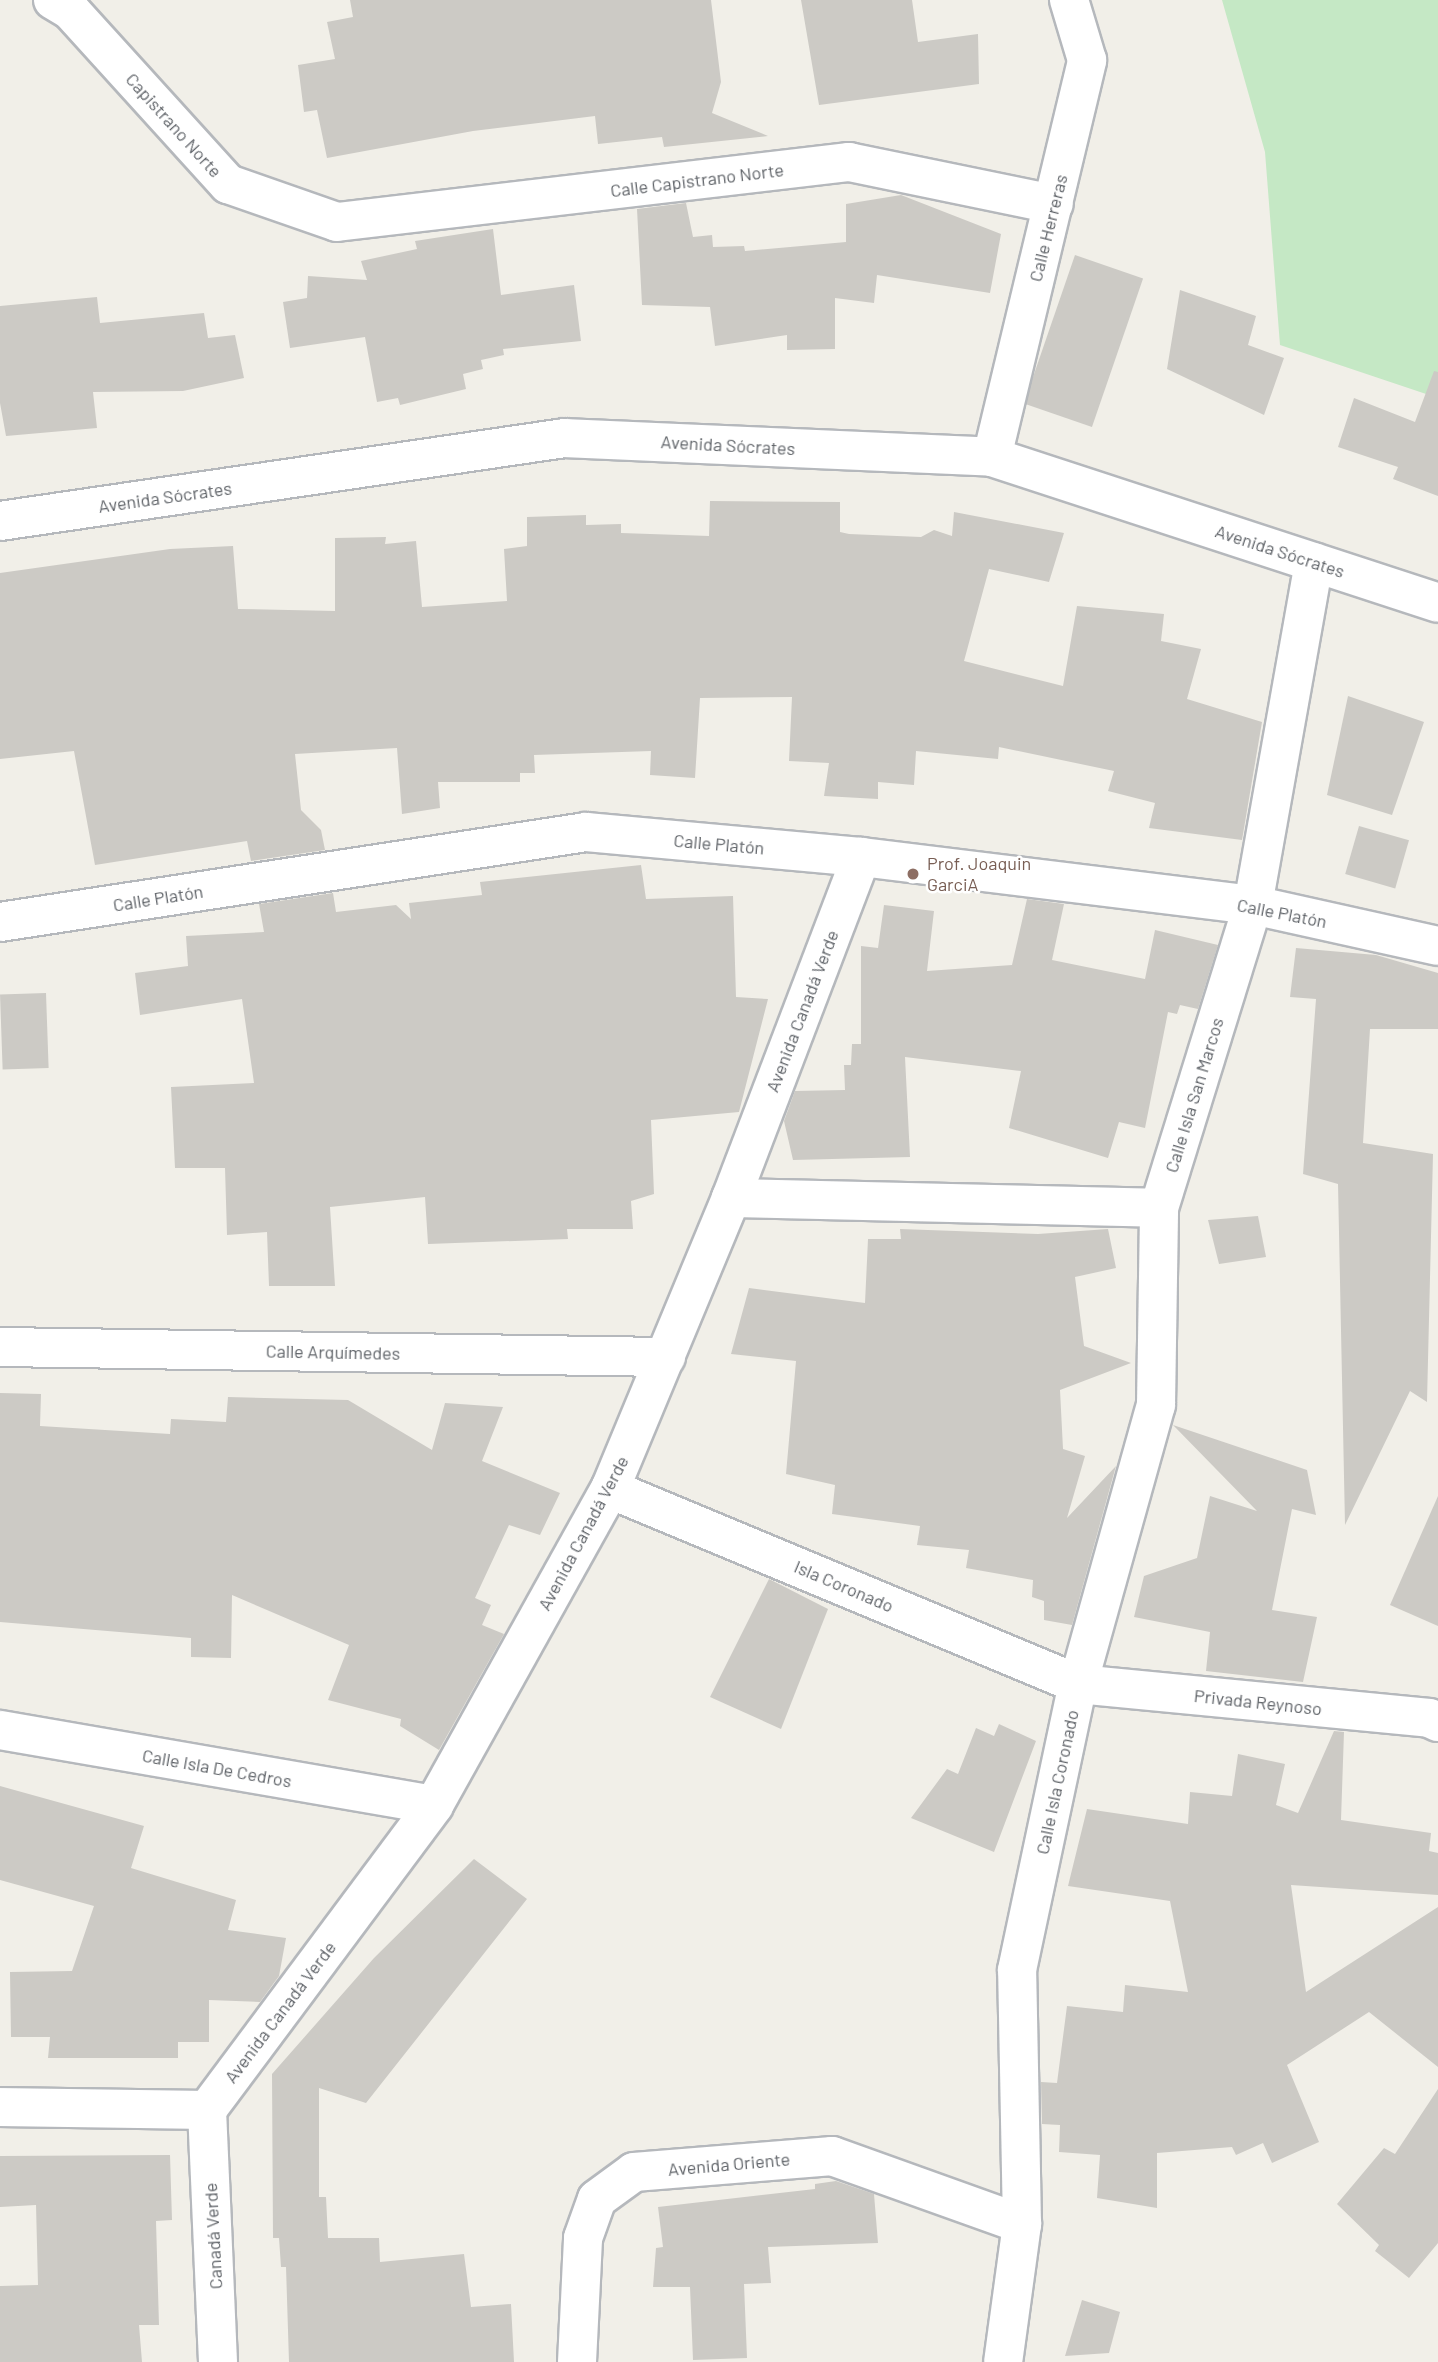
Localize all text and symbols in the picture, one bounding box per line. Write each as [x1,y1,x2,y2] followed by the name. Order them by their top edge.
[121,68,227,182] street label: Capistrano Norte
[609,159,785,201] street label: Calle Capistrano Norte
[1024,172,1072,284] street label: Calle Herreras
[660,431,796,459] street label: Avenida Sócrates
[97,477,233,517] street label: Avenida Sócrates
[1213,520,1347,582] street label: Avenida Sócrates
[673,829,765,859] street label: Calle Platón
[927,853,1031,896] place label: Prof. Joaquin GarciA
[905,866,921,882] marker: Prof. Joaquin GarciA
[111,880,205,916] street label: Calle Platón
[1235,894,1329,932] street label: Calle Platón
[761,927,843,1095] street label: Avenida Canadá Verde
[1160,1015,1228,1175] street label: Calle Isla San Marcos
[266,1340,400,1364] street label: Calle Arquímedes
[533,1452,633,1614] street label: Avenida Canadá Verde
[791,1555,897,1617] street label: Isla Coronado
[1193,1685,1323,1719] street label: Privada Reynoso
[1031,1708,1083,1856] street label: Calle Isla Coronado
[141,1744,293,1792] street label: Calle Isla De Cedros
[220,1937,340,2087] street label: Avenida Canadá Verde
[667,2148,791,2180] street label: Avenida Oriente
[199,2182,227,2290] street label: Canadá Verde

